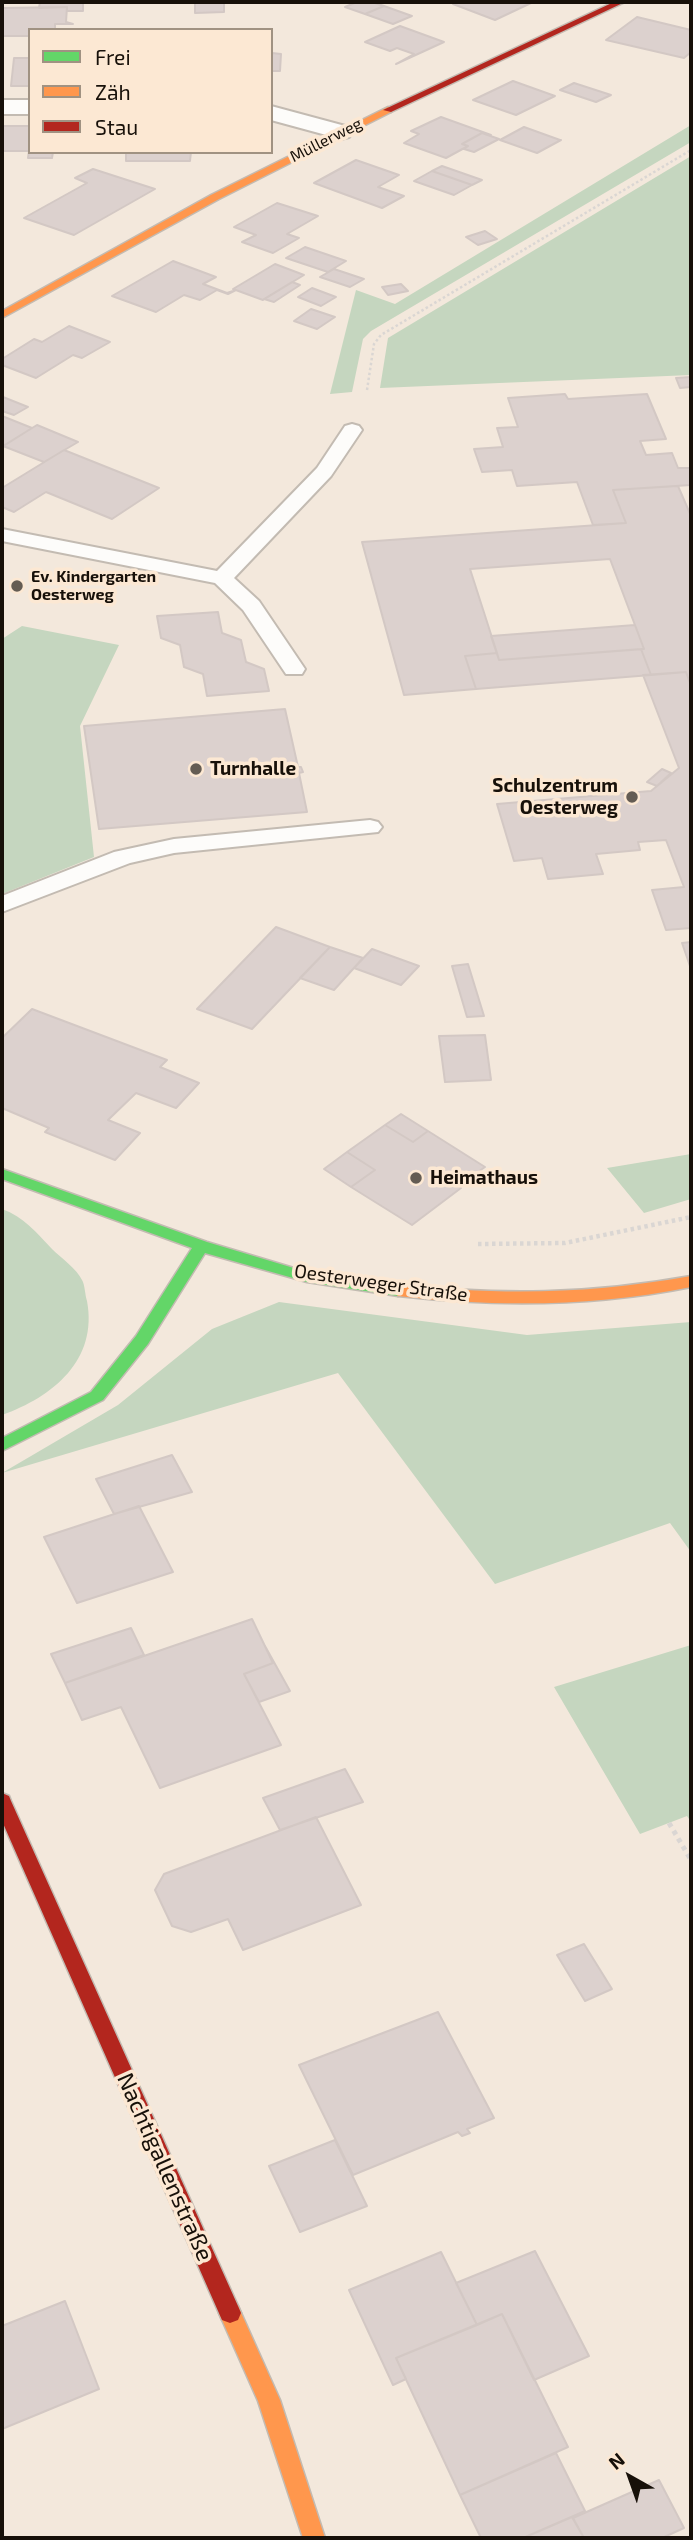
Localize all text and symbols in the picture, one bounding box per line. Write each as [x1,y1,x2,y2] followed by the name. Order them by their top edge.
[28,28,273,154] legend
[95,44,131,69] text: Frei
[95,79,131,104] text: Zäh
[95,114,138,139] text: Stau
[287,114,365,166] street label: Müllerweg
[31,567,156,605] place label: Ev. Kindergarten Oesterweg
[9,578,25,594] marker: Ev. Kindergarten Oesterweg
[210,758,296,780] place label: Turnhalle
[188,761,204,777] marker: Turnhalle
[492,775,618,819] place label: Schulzentrum Oesterweg
[624,789,640,805] marker: Schulzentrum Oesterweg
[430,1167,538,1189] place label: Heimathaus
[408,1170,424,1186] marker: Heimathaus
[293,1260,469,1306] street label: Oesterweger Straße
[111,2069,219,2265] street label: Nachtigallenstraße
[595,2442,665,2512] north arrow
[604,2447,629,2474] text: N

